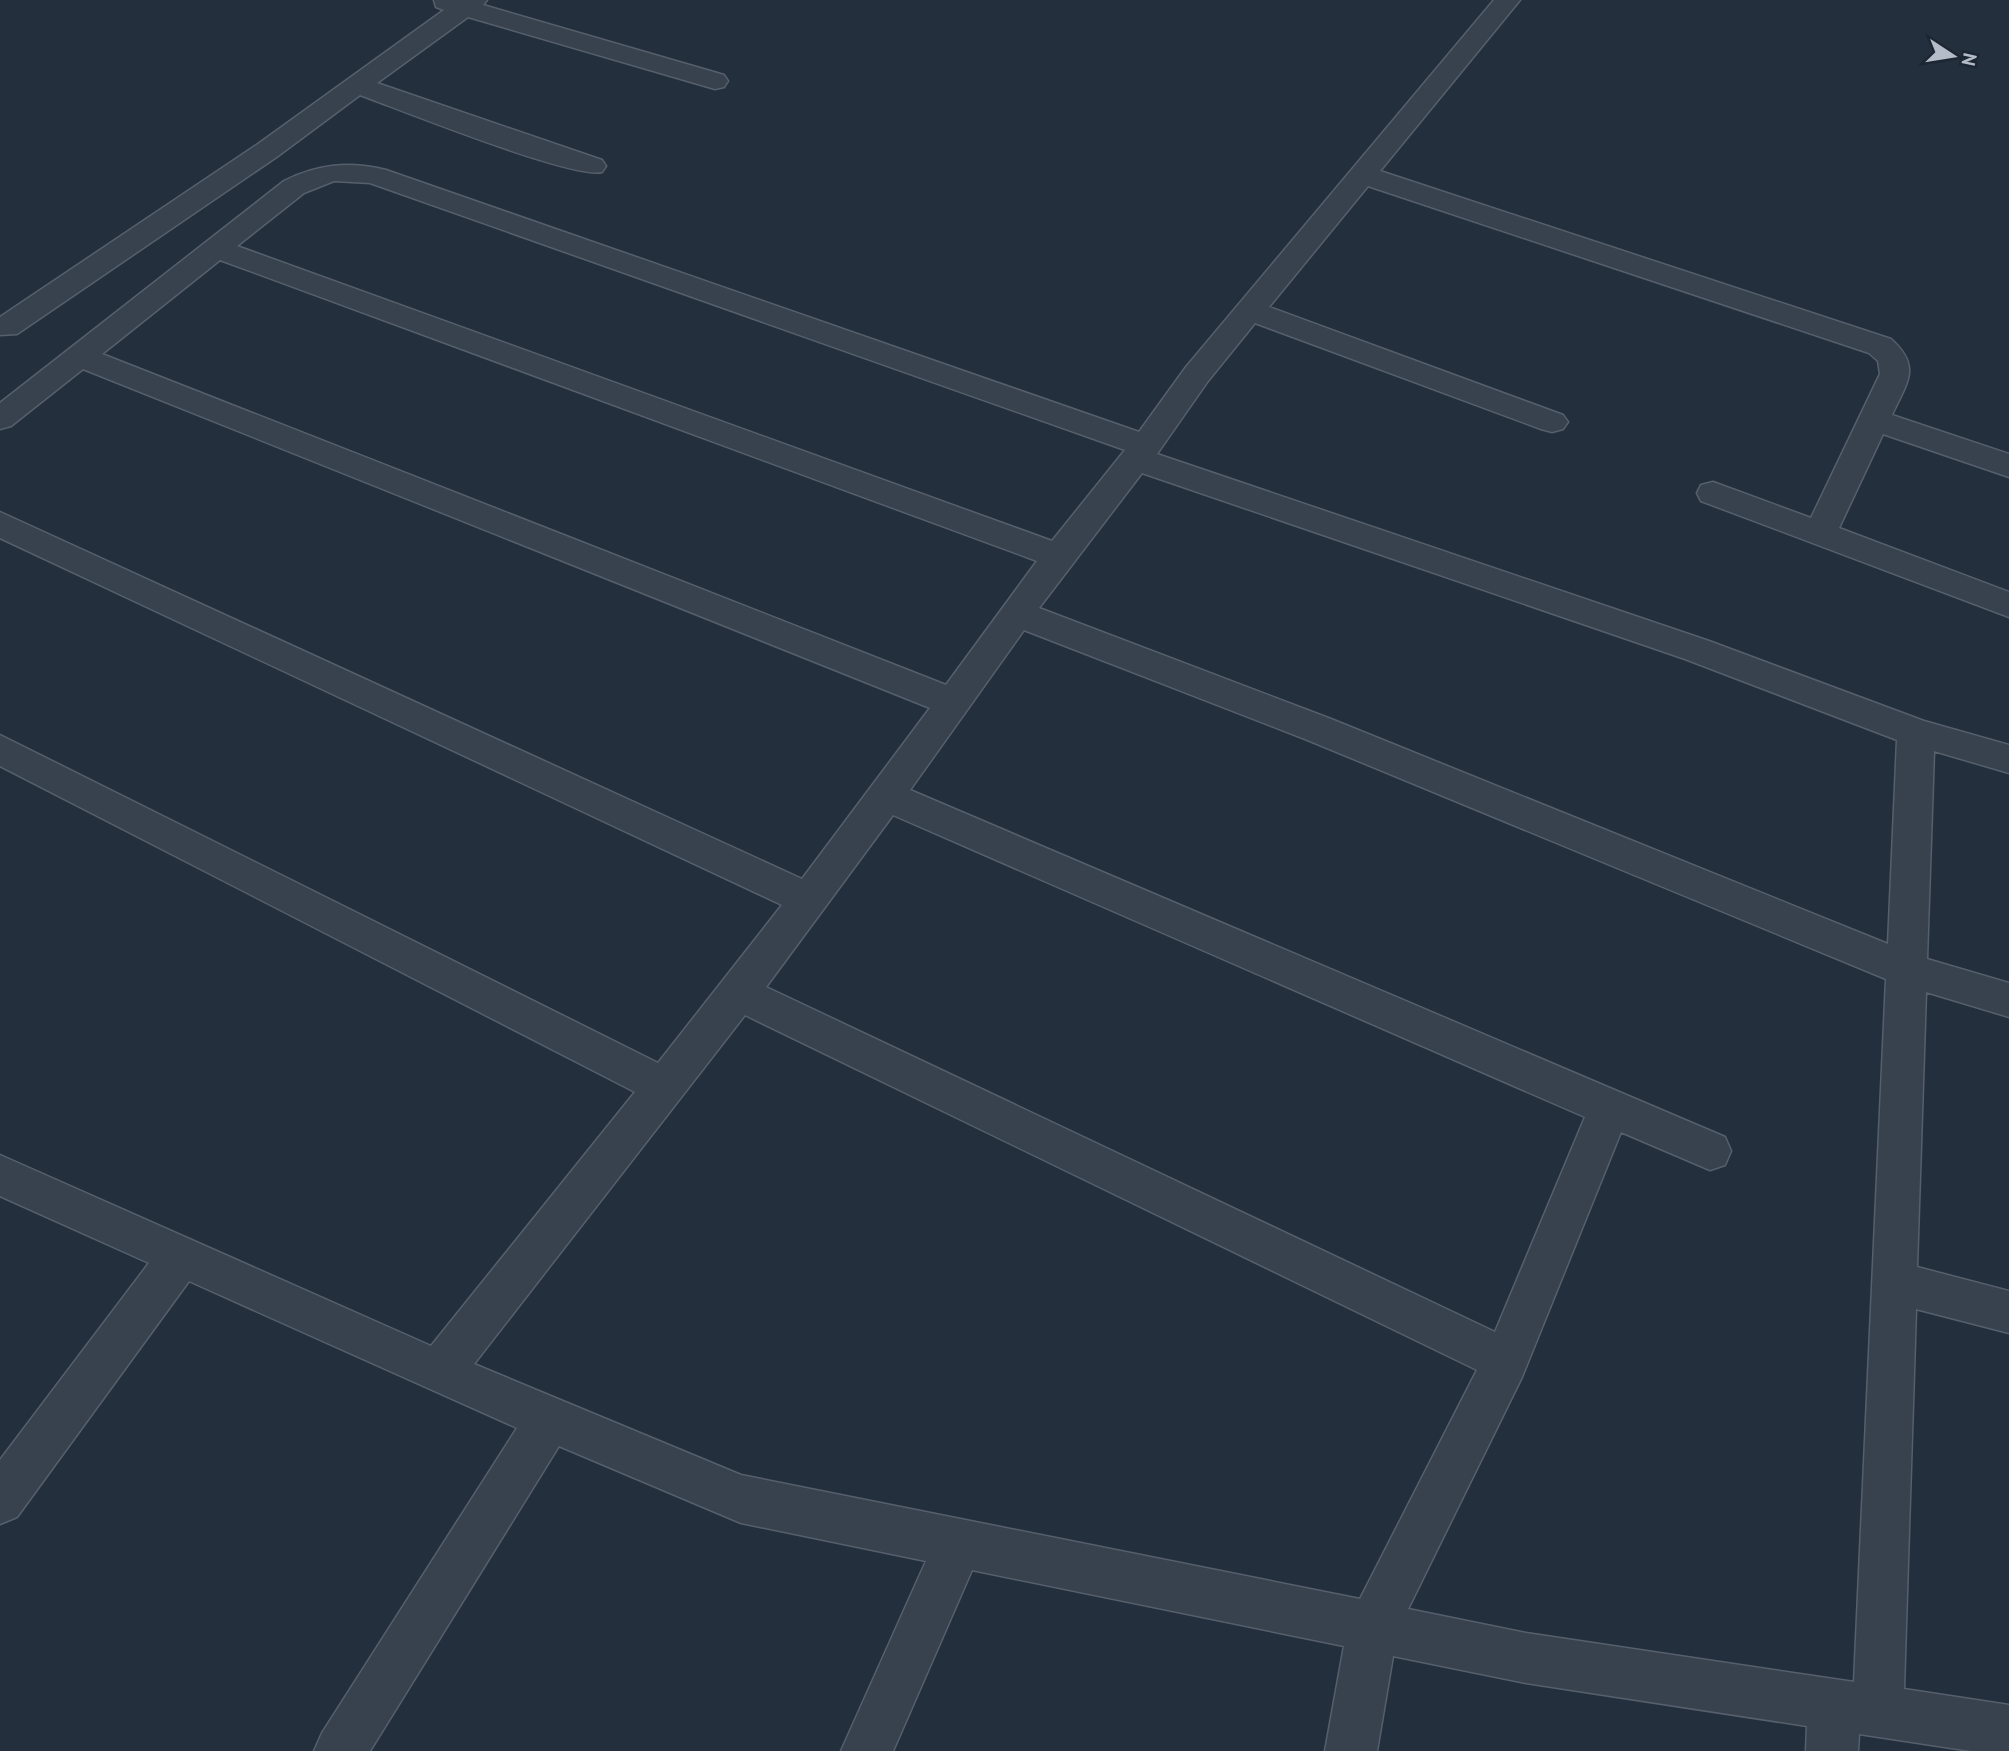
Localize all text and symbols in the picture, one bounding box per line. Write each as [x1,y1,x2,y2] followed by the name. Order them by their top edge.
[1918,21,1988,91] north arrow
[1957,51,1983,68] text: N

